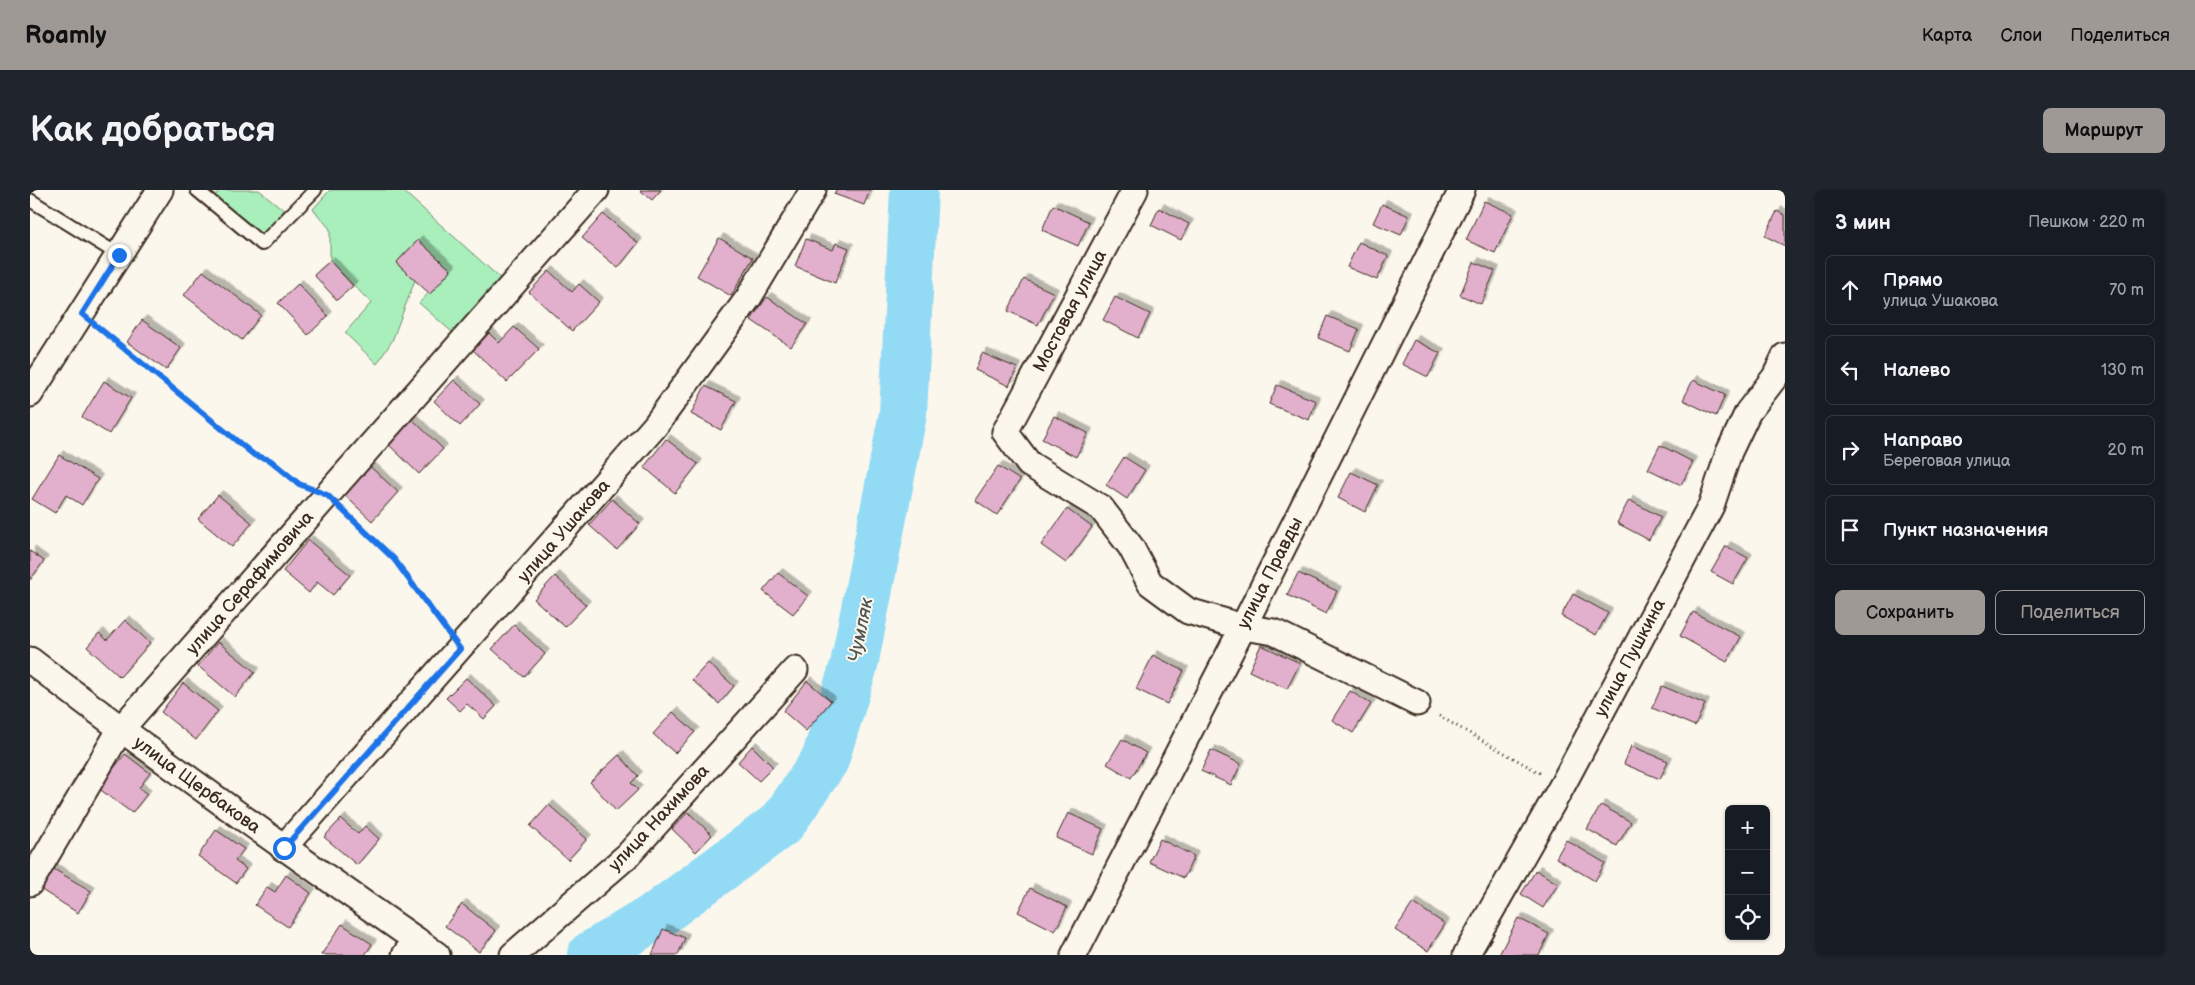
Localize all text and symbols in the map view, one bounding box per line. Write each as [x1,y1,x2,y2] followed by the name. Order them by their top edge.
[25,21,106,50] text: Roamly
[1922,25,1972,46] text: Карта
[2000,25,2042,46] text: Слои
[2070,25,2170,46] text: Поделиться
[2043,108,2165,153] button: Маршрут
[30,109,276,152] text: Как добраться
[1835,210,1891,235] text: 3 мин
[2028,213,2145,232] text: Пешком · 220 m
[108,244,131,267] route end
[1029,246,1111,376] street label: Мостовая улица
[1883,269,1943,292] text: Прямо
[1836,276,1864,304] icon: ahead
[2109,281,2144,300] text: 70 m
[1883,292,1998,311] text: улица Ушакова
[1836,356,1864,384] icon: left
[1883,359,1950,382] text: Налево
[2101,361,2144,380] text: 130 m
[1883,429,1963,452] text: Направо
[1836,436,1864,464] icon: right
[2108,441,2144,460] text: 20 m
[1883,452,2010,471] text: Береговая улица
[514,475,615,587] street label: улица Ушакова
[182,507,318,659] street label: улица Серафимовича
[1233,514,1307,632] street label: улица Правды
[1836,516,1864,544] icon: arrive
[1883,519,2048,542] text: Пункт назначения
[1835,590,1985,635] button: Сохранить
[1995,590,2145,635] button: Поделиться
[843,595,879,664] water label: Чумляк
[1590,595,1670,721] street label: улица Пушкина
[129,732,265,838] street label: улица Щербакова
[604,760,714,876] street label: улица Нахимова
[1725,805,1770,940] map controls
[1725,805,1770,850] button: +
[273,837,296,860] route start
[1725,850,1770,895] button: −
[1725,895,1770,940] button: locate

